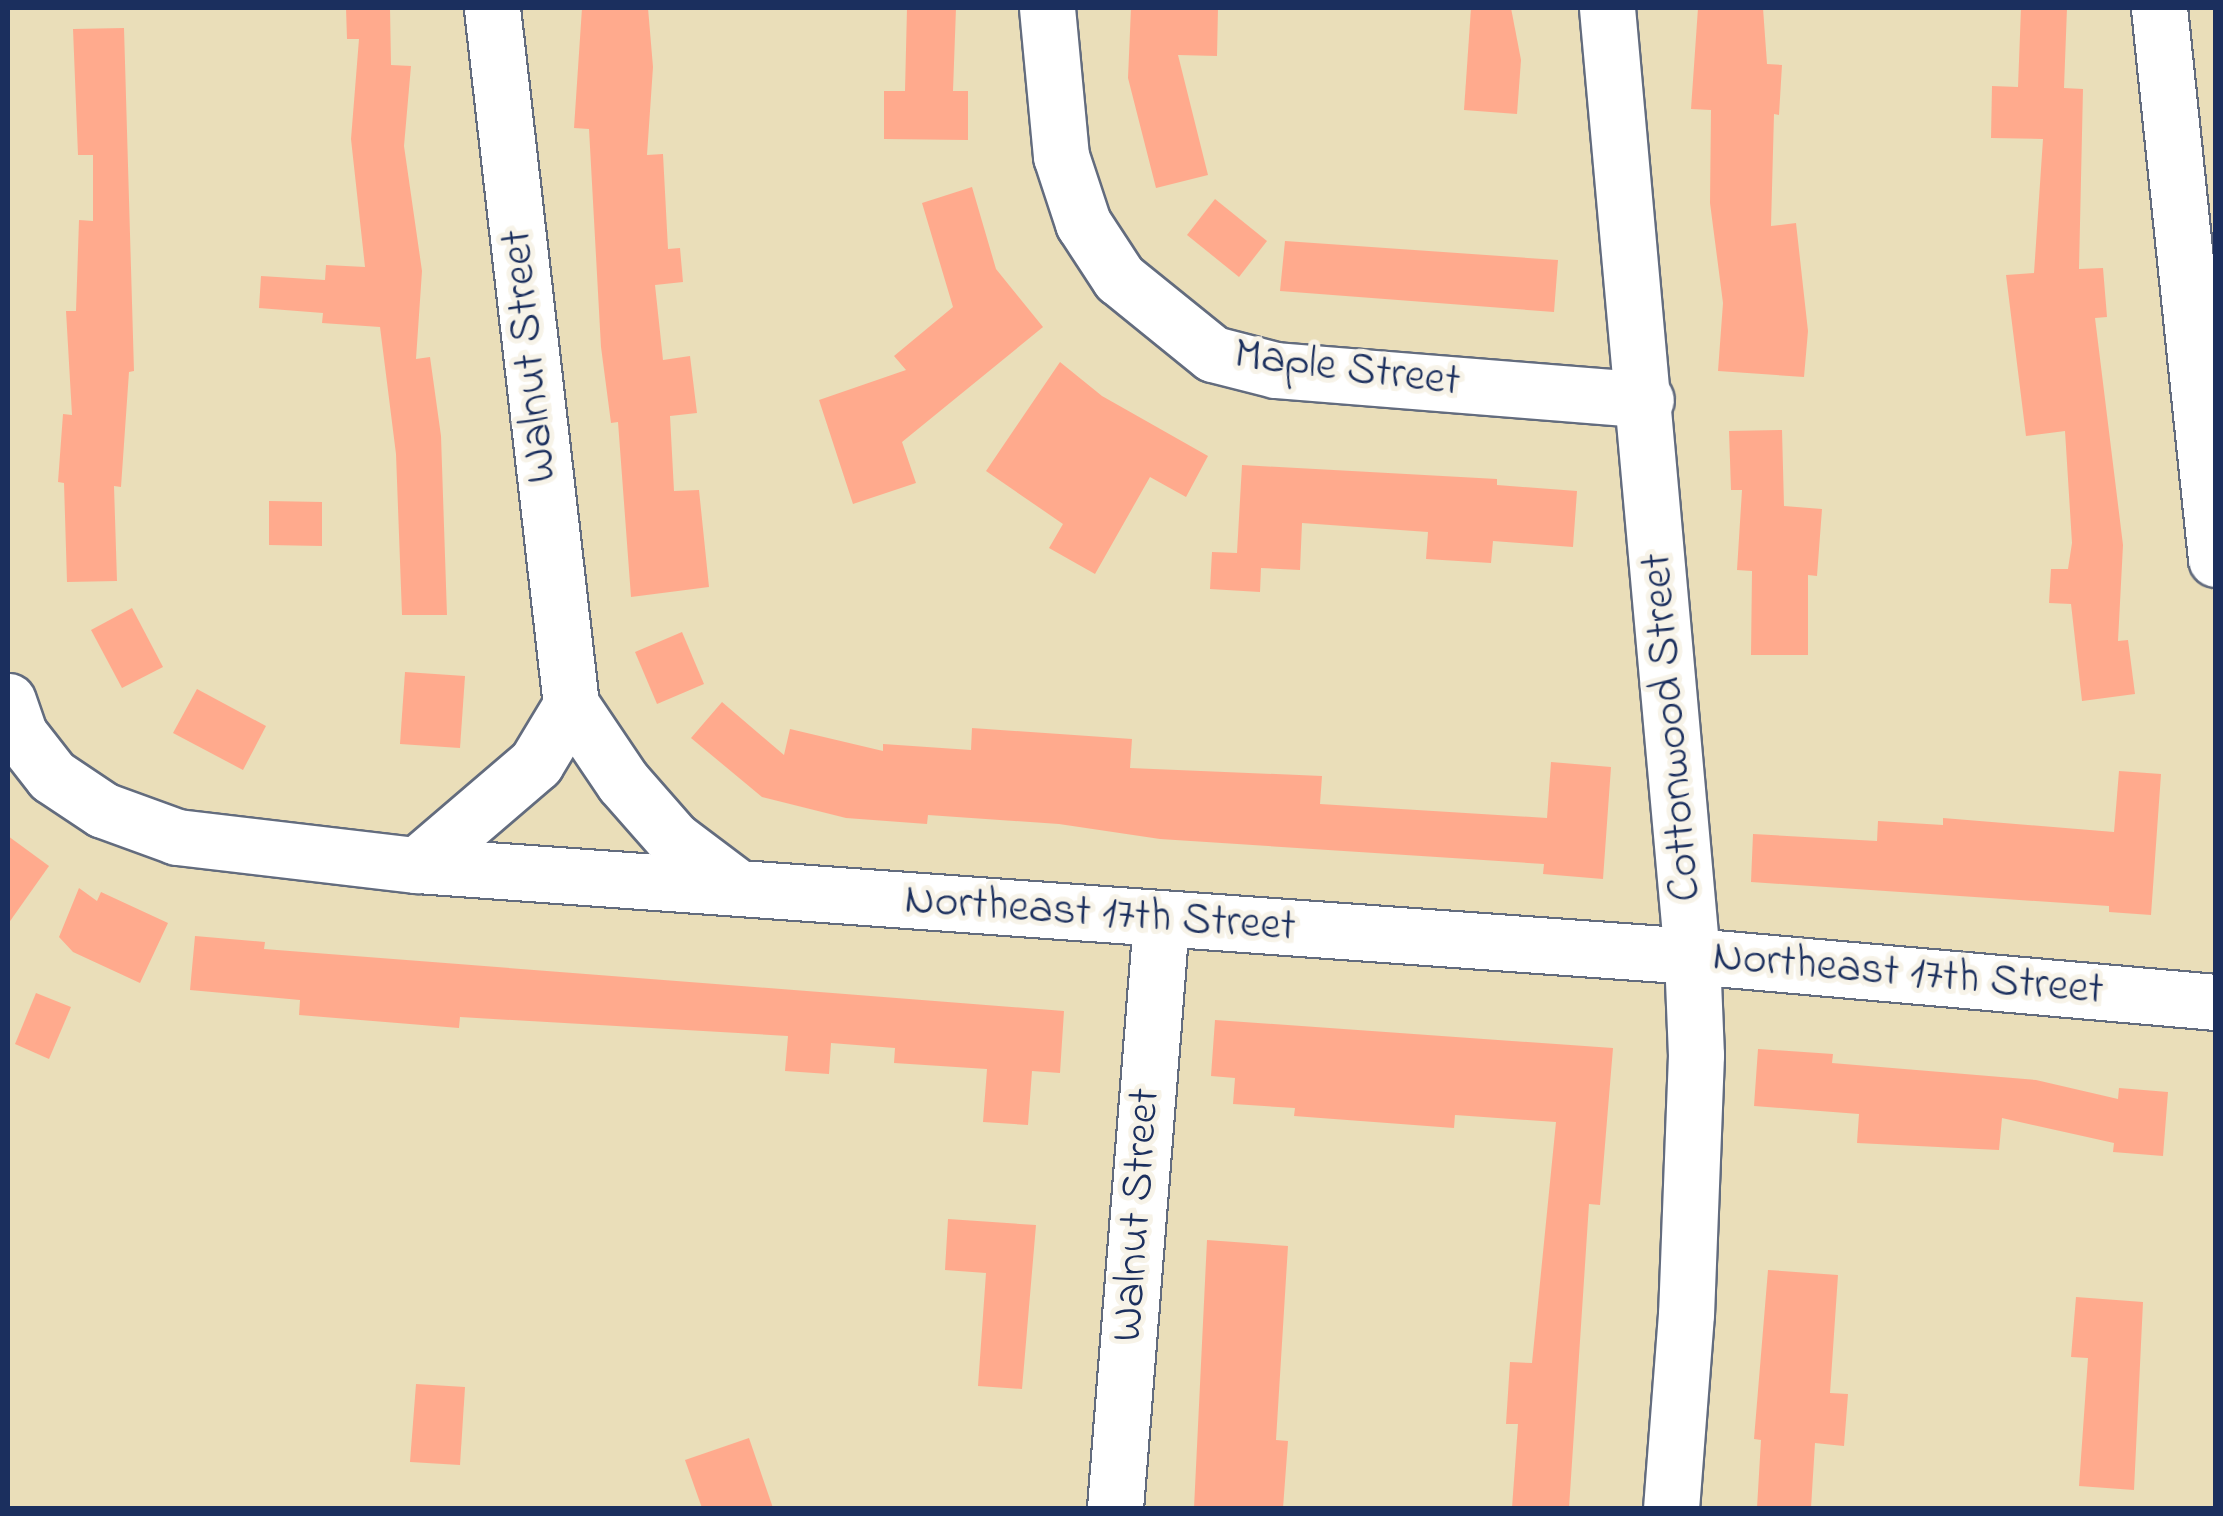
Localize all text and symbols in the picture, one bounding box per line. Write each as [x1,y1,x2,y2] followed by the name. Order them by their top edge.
[491,227,571,485] street label: Walnut Street
[1231,329,1463,411] street label: Maple Street
[1631,550,1715,904] street label: Cottonwood Street
[903,874,1297,956] street label: Northeast 17th Street
[1710,931,2106,1019] street label: Northeast 17th Street
[1102,1086,1174,1344] street label: Walnut Street

